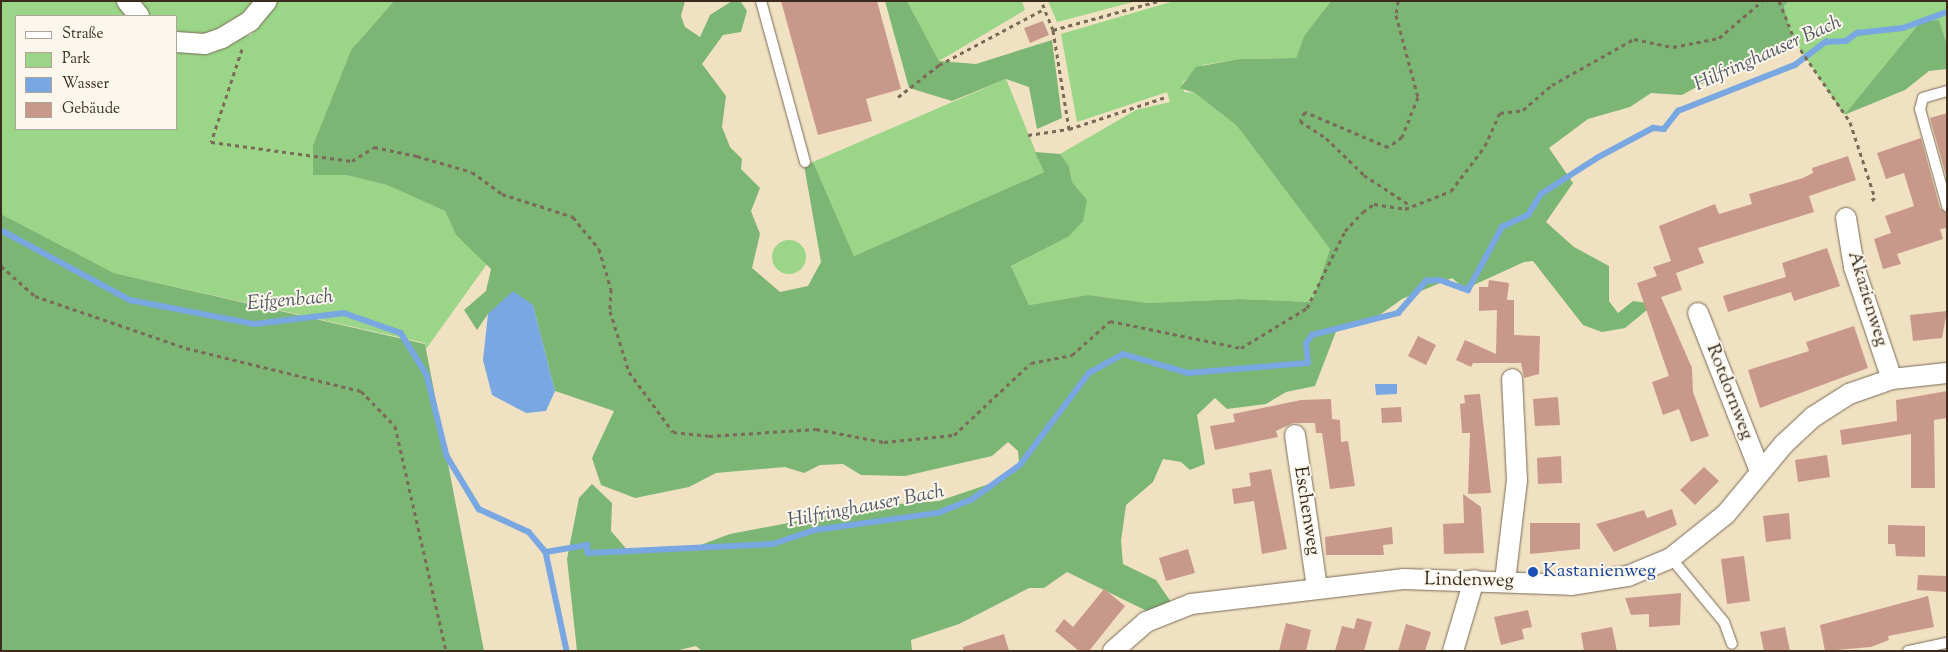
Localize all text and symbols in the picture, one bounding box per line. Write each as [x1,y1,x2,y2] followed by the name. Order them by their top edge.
[1690,11,1846,97] water label: Hilfringhauser Bach
[15,15,178,130] legend
[62,24,104,45] text: Straße
[62,49,91,70] text: Park
[62,74,109,95] text: Wasser
[62,99,120,120] text: Gebäude
[1842,249,1892,349] street label: Akazienweg
[246,285,334,317] water label: Eifgenbach
[1700,341,1758,443] street label: Rotdornweg
[1288,465,1324,557] street label: Eschenweg
[786,480,946,534] water label: Hilfringhauser Bach
[1543,561,1656,583] place label: Kastanienweg
[1527,566,1539,578] marker: Kastanienweg
[1424,569,1514,593] street label: Lindenweg

